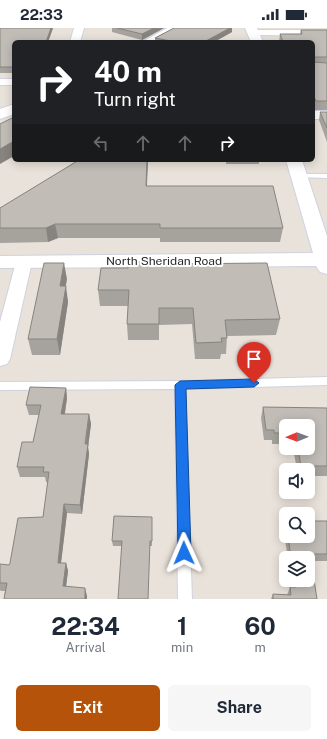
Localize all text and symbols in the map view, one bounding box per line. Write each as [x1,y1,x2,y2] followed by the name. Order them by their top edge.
[20,6,63,23] text: 22:33
[94,55,162,88] text: 40 m
[28,56,80,108] icon: right
[94,89,176,110] text: Turn right
[90,132,112,154] icon: left
[132,132,154,154] icon: ahead
[174,132,196,154] icon: ahead
[216,132,238,154] icon: right
[106,254,222,268] street label: North Sheridan Road
[237,342,271,383] pin
[243,348,265,370] icon: arrive
[279,419,315,455] north arrow
[279,419,315,587] map controls
[279,463,315,499] button: sound
[279,507,315,543] button: search
[163,532,205,574] position arrow
[279,551,315,587] button: layers
[51,612,120,640] text: 22:34
[177,612,187,640] text: 1
[244,612,276,640] text: 60
[65,640,106,655] text: Arrival
[171,640,193,655] text: min
[254,640,266,655] text: m
[16,685,160,731] button: Exit
[168,685,311,731] button: Share

